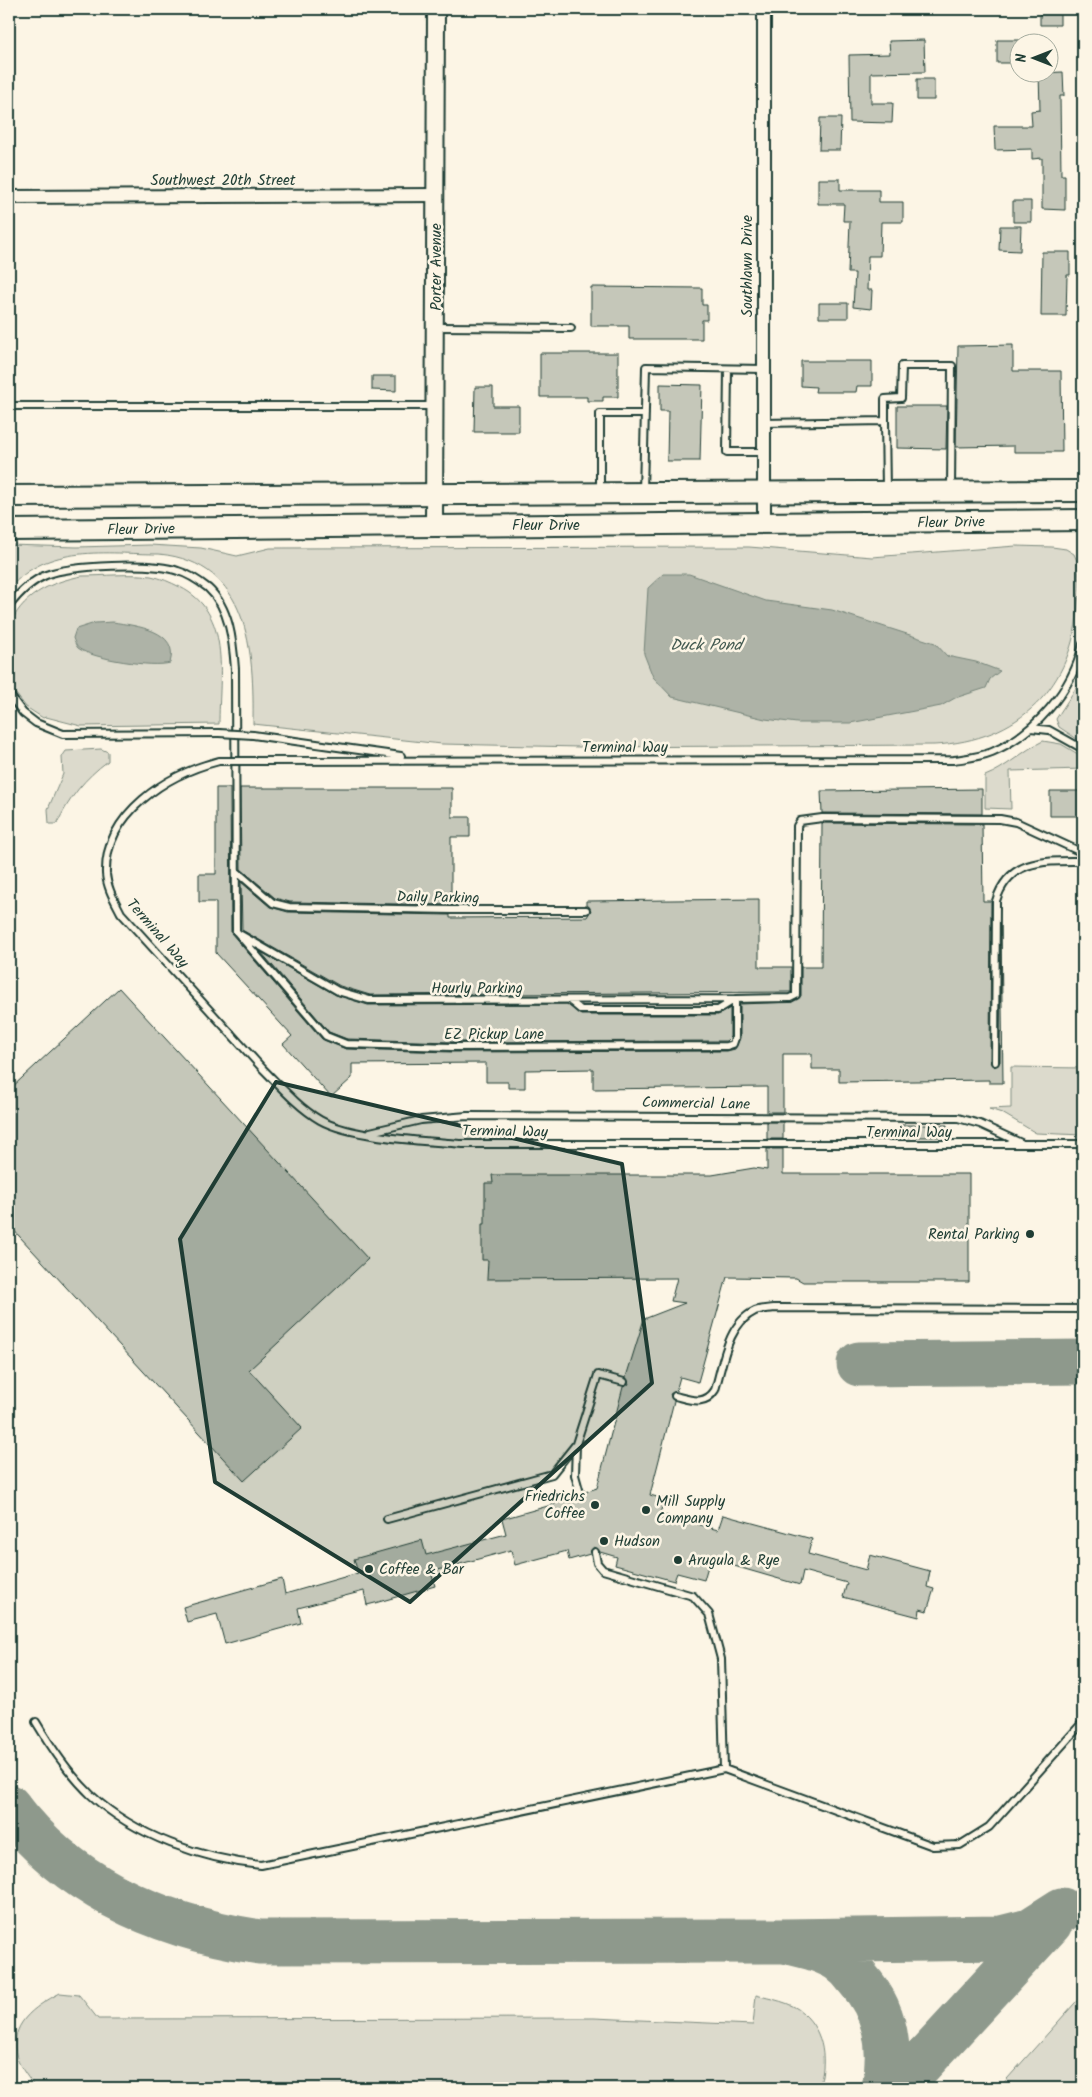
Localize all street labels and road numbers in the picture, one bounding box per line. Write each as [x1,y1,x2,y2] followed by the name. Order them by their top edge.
[151,169,296,193] street label: Southwest 20th Street
[736,215,760,317] street label: Southlawn Drive
[425,223,449,311] street label: Porter Avenue
[917,510,985,536] street label: Fleur Drive
[512,514,580,538] street label: Fleur Drive
[107,517,175,543] street label: Fleur Drive
[582,736,669,760] street label: Terminal Way
[396,885,480,911] street label: Daily Parking
[120,893,195,975] street label: Terminal Way
[431,977,523,1001] street label: Hourly Parking
[444,1023,544,1047] street label: EZ Pickup Lane
[642,1091,751,1117] street label: Commercial Lane
[462,1119,549,1145] street label: Terminal Way
[866,1121,953,1145] street label: Terminal Way

